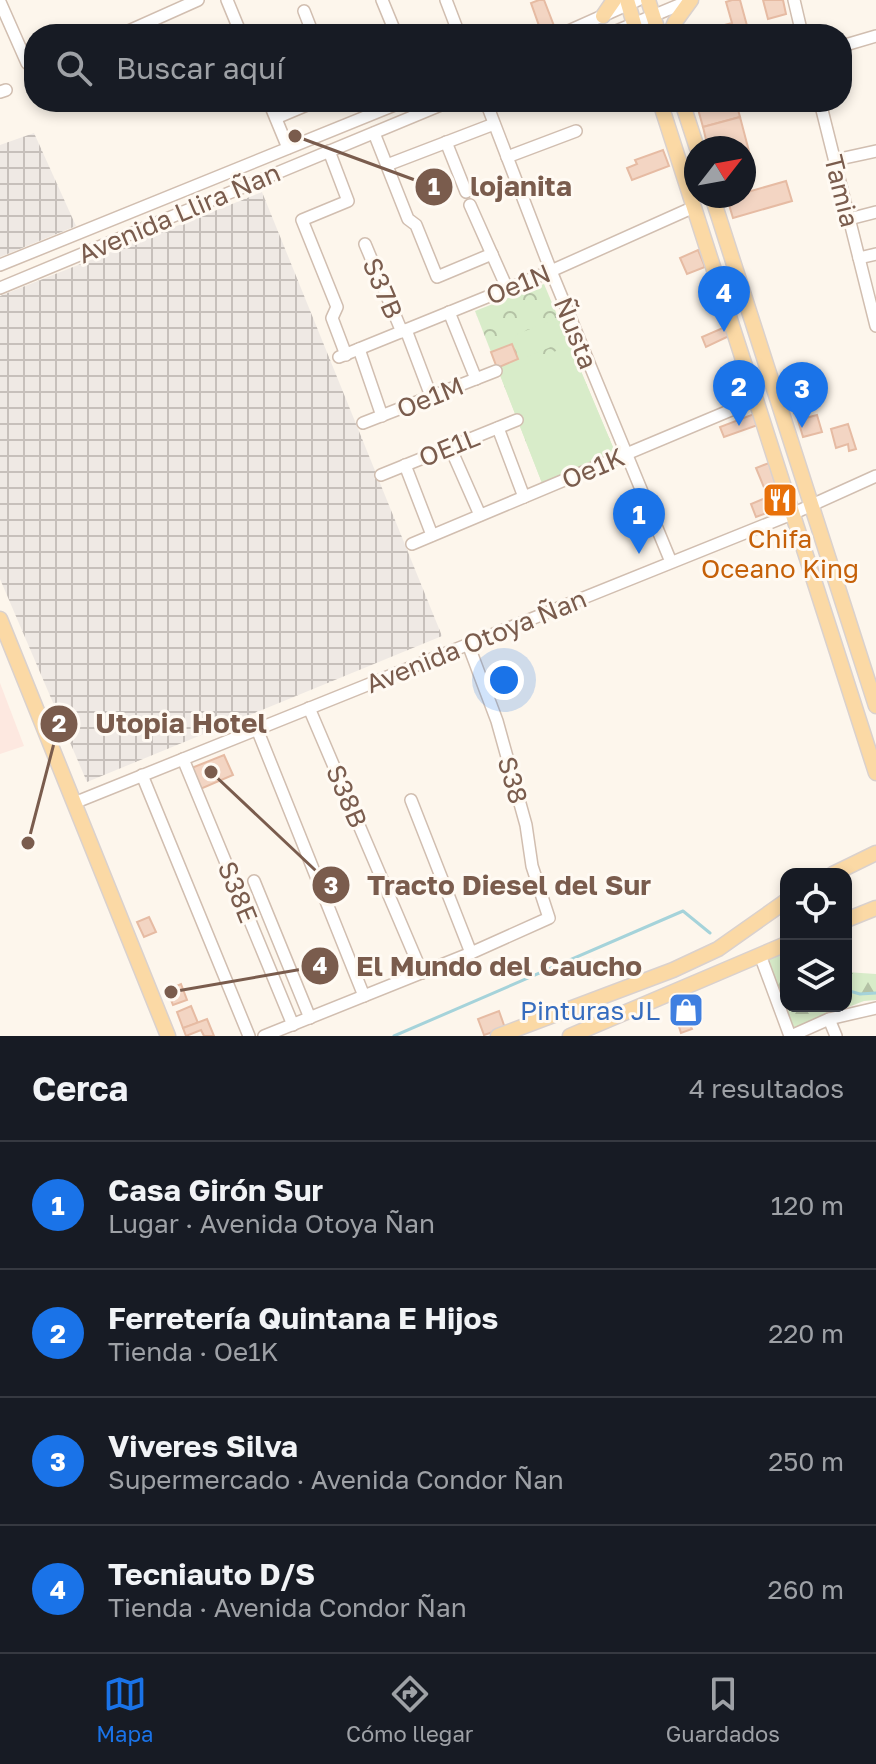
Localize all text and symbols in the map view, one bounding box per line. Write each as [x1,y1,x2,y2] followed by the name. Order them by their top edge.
[24,24,852,112] search box
[52,46,96,90] icon: search
[116,50,284,86] text: Buscar aquí
[684,136,756,208] north arrow
[818,152,866,230] street label: Tamia
[73,156,285,270] street label: Avenida Llira Ñan
[414,161,588,213] callout: lojanita
[470,169,572,202] text: lojanita
[428,171,440,200] text: 1
[356,253,410,323] street label: S37B
[481,257,555,311] street label: Oe1N
[698,266,750,332] pin: 4
[548,293,604,373] street label: Ñusta
[713,360,765,426] pin: 2
[776,362,828,428] pin: 3
[392,370,468,424] street label: Oe1M
[414,421,484,473] street label: OE1L
[557,441,629,495] street label: Oe1K
[761,481,799,519] restaurant icon: Chifa Oceano King
[613,488,665,554] pin: 1
[701,523,859,584] place label: Chifa Oceano King
[361,583,591,699] street label: Avenida Otoya Ñan
[484,660,524,700] your location
[39,698,283,750] callout: Utopia Hotel
[95,706,267,739] text: Utopia Hotel
[52,708,66,737] text: 2
[492,753,534,807] street label: S38
[320,760,374,832] street label: S38B
[212,857,264,927] street label: S38E
[311,859,668,911] callout: Tracto Diesel del Sur
[367,868,651,901] text: Tracto Diesel del Sur
[780,868,852,1012] map controls
[780,868,852,940] button: locate
[324,870,338,899] text: 3
[300,940,658,992] callout: El Mundo del Caucho
[780,940,852,1012] button: layers
[356,949,642,982] text: El Mundo del Caucho
[313,950,328,979] text: 4
[667,991,705,1029] shop icon: Pinturas JL
[520,995,660,1026] place label: Pinturas JL
[32,1068,128,1108] text: Cerca
[689,1073,844,1104] text: 4 resultados
[108,1172,323,1208] text: Casa Girón Sur
[51,1190,65,1221] text: 1
[771,1190,844,1221] text: 120 m
[108,1208,435,1239] text: Lugar · Avenida Otoya Ñan
[108,1300,498,1336] text: Ferretería Quintana E Hijos
[50,1318,66,1349] text: 2
[768,1318,844,1349] text: 220 m
[108,1336,279,1367] text: Tienda · Oe1K
[108,1428,298,1464] text: Viveres Silva
[50,1446,66,1477] text: 3
[768,1446,844,1477] text: 250 m
[108,1464,564,1495] text: Supermercado · Avenida Condor Ñan
[108,1556,315,1592] text: Tecniauto D/S
[50,1574,66,1605] text: 4
[768,1574,844,1605] text: 260 m
[108,1592,467,1623] text: Tienda · Avenida Condor Ñan
[96,1672,154,1747] tab: Mapa
[346,1672,473,1747] tab: Cómo llegar
[666,1672,780,1747] tab: Guardados

